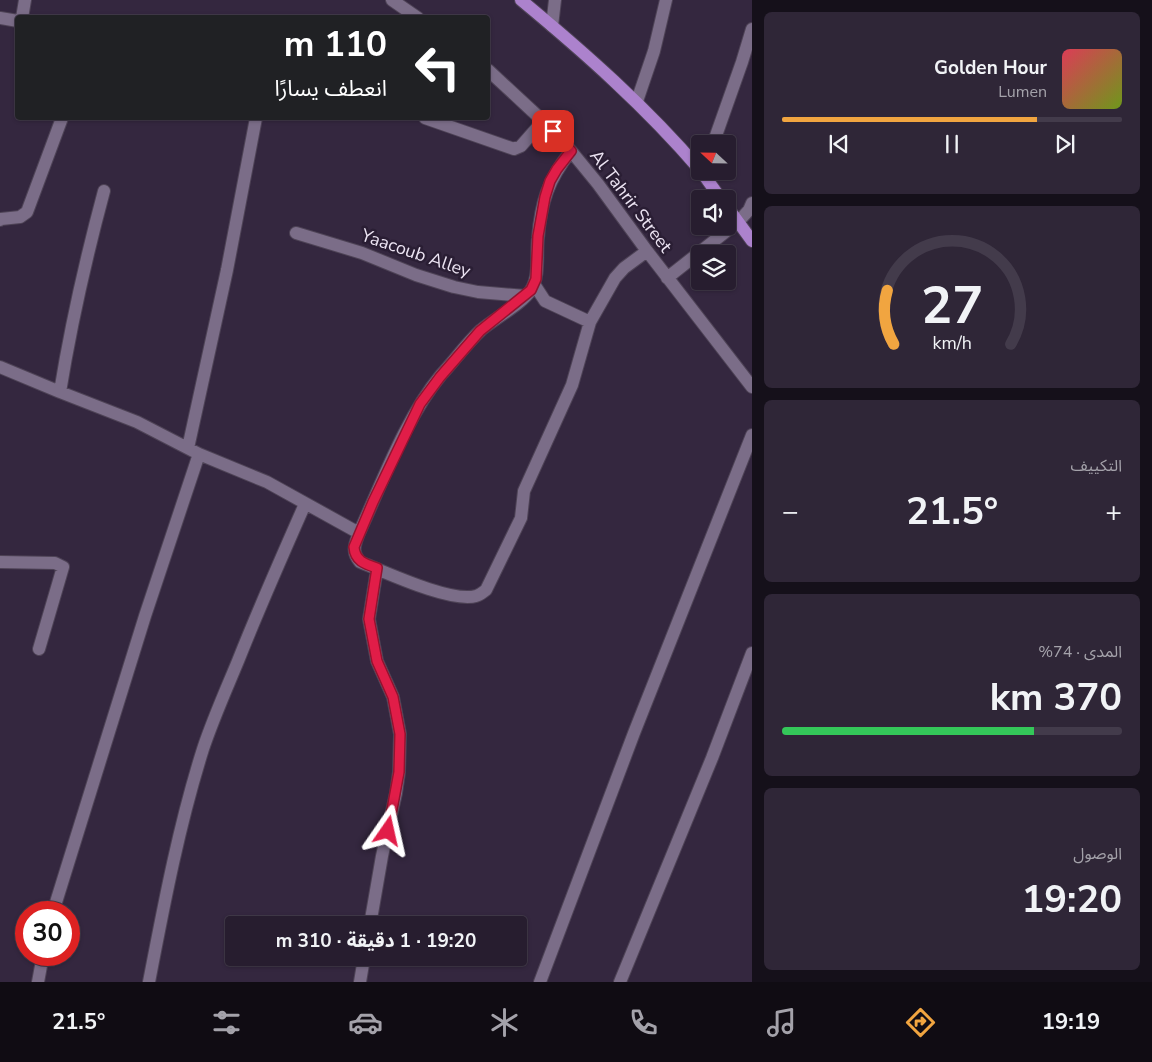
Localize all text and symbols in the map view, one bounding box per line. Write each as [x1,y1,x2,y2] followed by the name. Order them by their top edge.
[284,21,387,68] text: 110 m
[405,35,470,100] icon: left
[934,55,1047,81] text: Golden Hour
[275,74,387,104] text: انعطف يسارًا
[998,81,1047,103] text: Lumen
[532,110,574,152] pin
[539,117,567,145] icon: arrive
[825,130,853,158] icon: previous
[938,130,966,158] icon: pause
[1051,130,1079,158] icon: next
[691,135,736,180] north arrow
[691,135,736,290] map controls
[584,145,678,258] street label: Al Tahrir Street
[691,190,736,235] button: sound
[357,223,475,283] street label: Yaacoub Alley
[691,245,736,290] button: layers
[921,270,983,341] text: 27
[932,331,972,355] text: km/h
[1070,455,1122,477] text: التكييف
[906,486,998,537] text: 21.5°
[782,493,799,531] text: −
[1105,493,1122,531] text: +
[1038,641,1122,663] text: المدى · 74%
[990,672,1122,723] text: 370 km
[361,804,413,856] position arrow
[1073,843,1122,865] text: الوصول
[1021,874,1122,925] text: 19:20
[15,901,80,966] speed limit sign: 30
[276,928,476,954] text: 19:20 · 1 دقيقة · 310 m
[209,1005,244,1040] icon: filters
[348,1005,383,1040] icon: car
[487,1005,522,1040] icon: climate
[626,1005,661,1040] icon: phone
[764,1005,799,1040] icon: music
[903,1005,938,1040] icon: directions
[52,1007,105,1037] text: 21.5°
[1042,1007,1100,1037] text: 19:19

